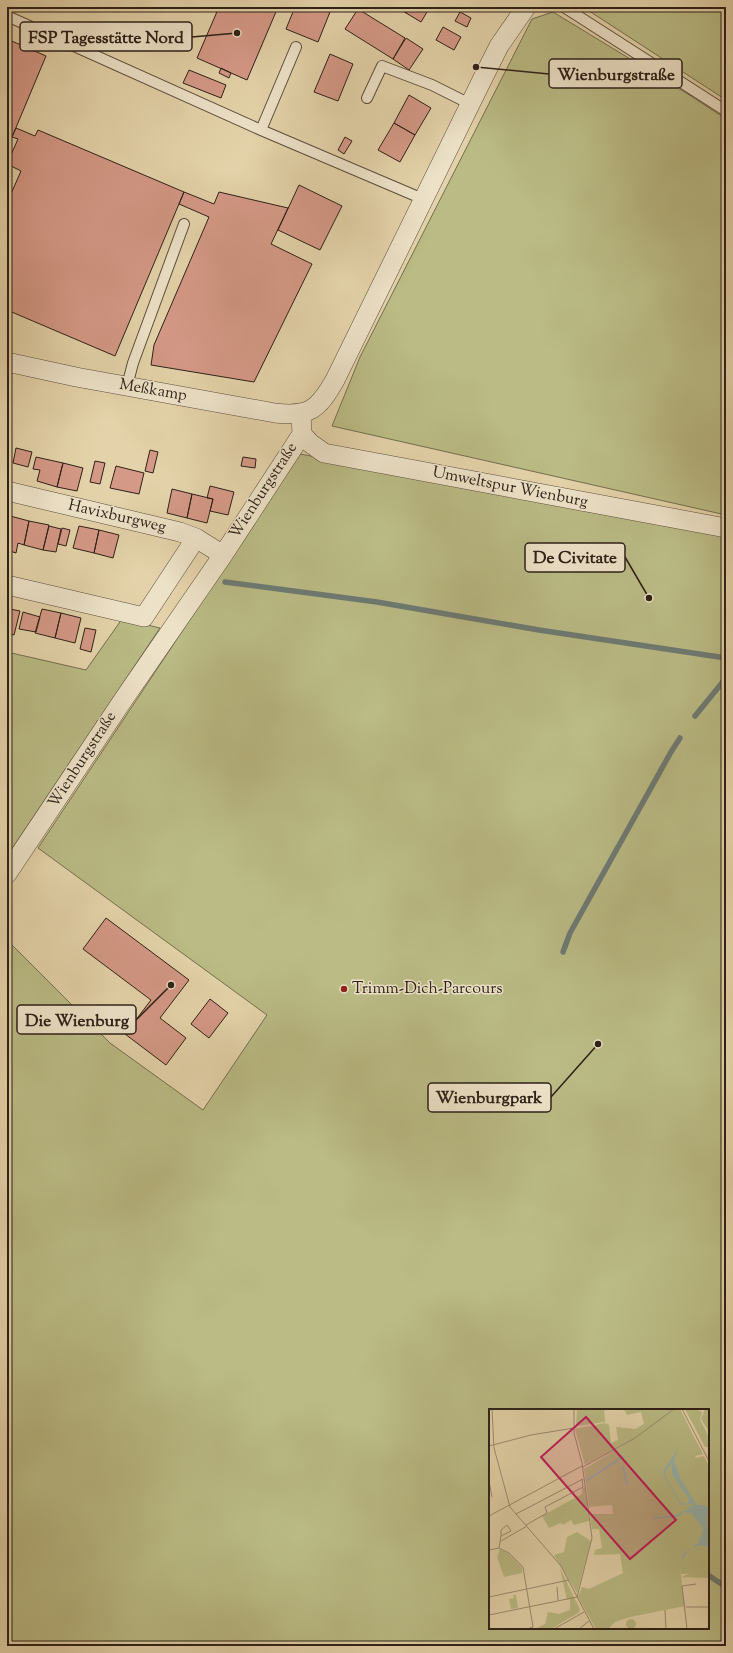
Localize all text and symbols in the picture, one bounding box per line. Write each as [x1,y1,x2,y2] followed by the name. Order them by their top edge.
[20,22,192,51] callout: FSP Tagesstätte Nord
[28,27,184,51] text: FSP Tagesstätte Nord
[549,59,682,88] callout: Wienburgstraße
[557,64,675,88] text: Wienburgstraße
[117,374,189,408] street label: Meßkamp
[224,438,304,544] street label: Wienburgstraße
[430,462,590,514] street label: Umweltspur Wienburg
[66,495,168,539] street label: Havixburgweg
[525,543,625,572] callout: De Civitate
[533,547,617,571] text: De Civitate
[43,707,123,813] street label: Wienburgstraße
[352,978,503,1001] place label: Trimm-Dich-Parcours
[339,984,349,994] marker: Trimm-Dich-Parcours
[17,1005,136,1034] callout: Die Wienburg
[25,1010,130,1034] text: Die Wienburg
[428,1083,551,1112] callout: Wienburgpark
[436,1087,543,1111] text: Wienburgpark
[489,1409,709,1629] inset map

